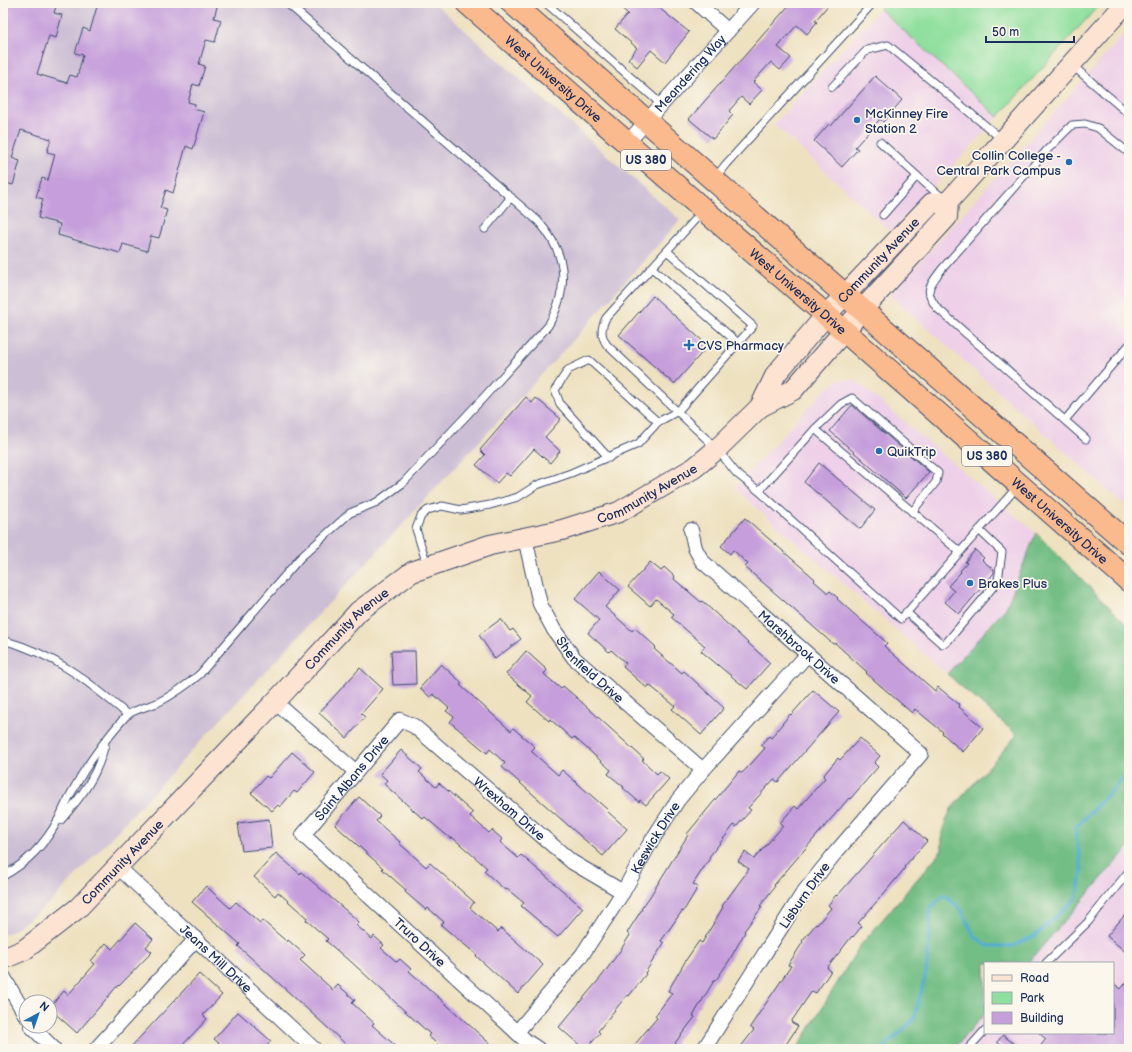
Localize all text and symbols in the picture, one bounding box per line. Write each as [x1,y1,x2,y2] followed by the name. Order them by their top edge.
[986,18,1074,44] scale bar
[992,25,1019,40] text: 50 m
[652,32,730,116] street label: Meandering Way
[501,33,605,126] street label: West University Drive
[865,106,949,137] place label: McKinney Fire Station 2
[852,115,862,125] marker: McKinney Fire Station 2
[936,148,1062,179] place label: Collin College - Central Park Campus
[621,150,671,170] road number: US 380
[1064,157,1074,167] marker: Collin College - Central Park Campus
[835,214,923,307] street label: Community Avenue
[746,246,850,338] street label: West University Drive
[697,338,784,354] place label: CVS Pharmacy
[684,340,694,350] marker: CVS Pharmacy
[887,444,936,460] place label: QuikTrip
[874,446,884,456] marker: QuikTrip
[962,446,1012,466] road number: US 380
[595,461,701,527] street label: Community Avenue
[1008,474,1111,568] street label: West University Drive
[978,576,1048,592] place label: Brakes Plus
[965,578,975,588] marker: Brakes Plus
[302,585,393,674] street label: Community Avenue
[754,607,843,688] street label: Marshbrook Drive
[552,634,627,707] street label: Shenfield Drive
[312,732,393,824] street label: Saint Albans Drive
[470,774,548,845] street label: Wrexham Drive
[628,799,684,877] street label: Keswick Drive
[78,816,167,909] street label: Community Avenue
[776,859,834,932] street label: Lisburn Drive
[390,915,449,971] street label: Truro Drive
[176,921,255,997] street label: Jeans Mill Drive
[984,962,1114,1034] legend
[1020,971,1049,986] text: Road
[1020,991,1044,1006] text: Park
[18,994,58,1034] north arrow
[37,999,51,1014] text: N
[1020,1011,1064,1026] text: Building

